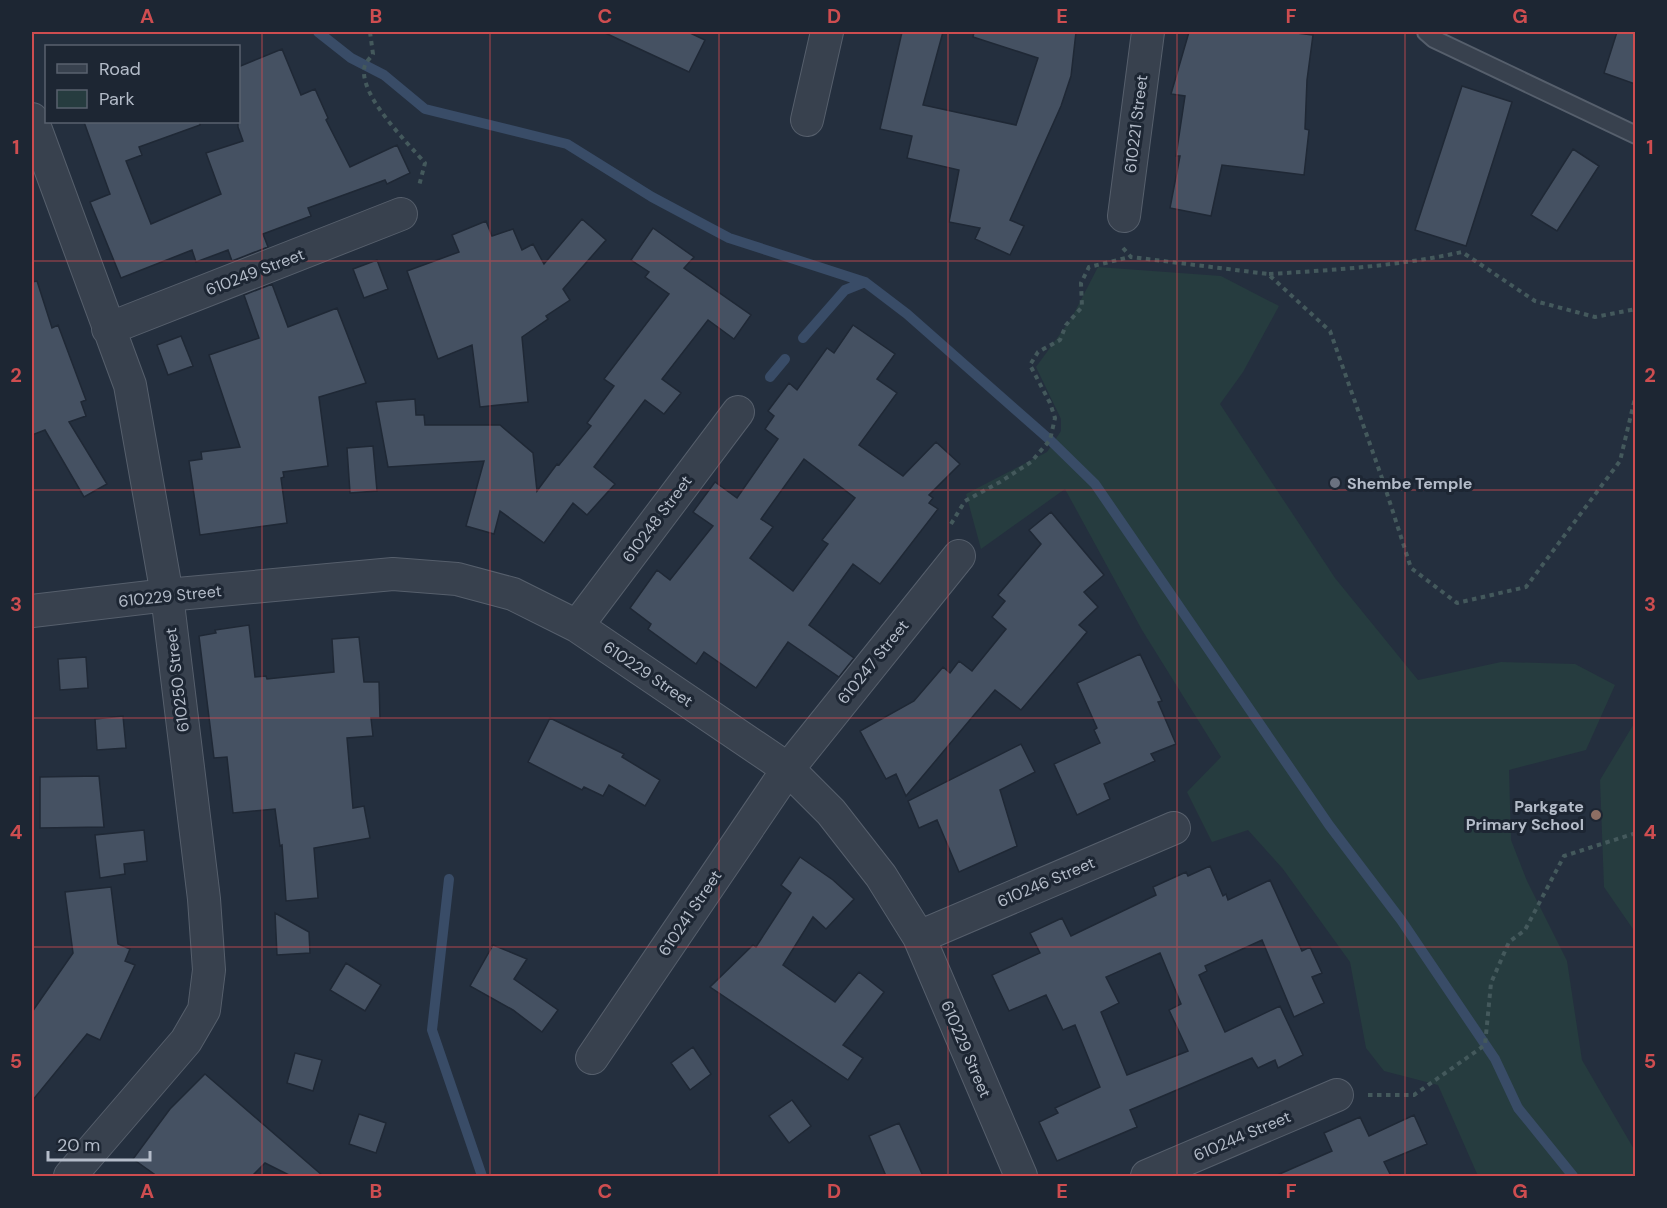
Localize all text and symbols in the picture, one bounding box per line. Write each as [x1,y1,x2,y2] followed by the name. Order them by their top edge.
[140,3,154,29] text: A
[370,3,382,29] text: B
[598,3,612,29] text: C
[827,3,841,29] text: D
[1056,3,1068,29] text: E
[1285,3,1297,29] text: F
[1512,3,1528,29] text: G
[45,45,240,123] legend
[99,57,141,81] text: Road
[1120,74,1152,174] street label: 610221 Street
[99,87,135,111] text: Park
[12,134,20,160] text: 1
[1646,134,1654,160] text: 1
[203,244,307,300] street label: 610249 Street
[10,362,22,388] text: 2
[1644,362,1656,388] text: 2
[617,471,697,567] street label: 610248 Street
[1347,473,1472,494] place label: Shembe Temple
[1328,476,1342,490] marker: Shembe Temple
[117,580,223,612] street label: 610229 Street
[10,591,22,617] text: 3
[1644,591,1656,617] text: 3
[833,616,913,708] street label: 610247 Street
[160,626,194,734] street label: 610250 Street
[599,636,697,712] street label: 610229 Street
[1466,796,1584,835] place label: Parkgate Primary School
[1589,808,1603,822] marker: Parkgate Primary School
[10,819,23,845] text: 4
[1644,819,1657,845] text: 4
[994,852,1098,912] street label: 610246 Street
[654,866,726,960] street label: 610241 Street
[936,997,996,1101] street label: 610229 Street
[10,1048,22,1074] text: 5
[1644,1048,1656,1074] text: 5
[1190,1106,1294,1166] street label: 610244 Street
[48,1124,150,1162] scale bar
[57,1133,100,1157] text: 20 m
[140,1178,154,1204] text: A
[370,1178,382,1204] text: B
[598,1178,612,1204] text: C
[827,1178,841,1204] text: D
[1056,1178,1068,1204] text: E
[1285,1178,1297,1204] text: F
[1512,1178,1528,1204] text: G

